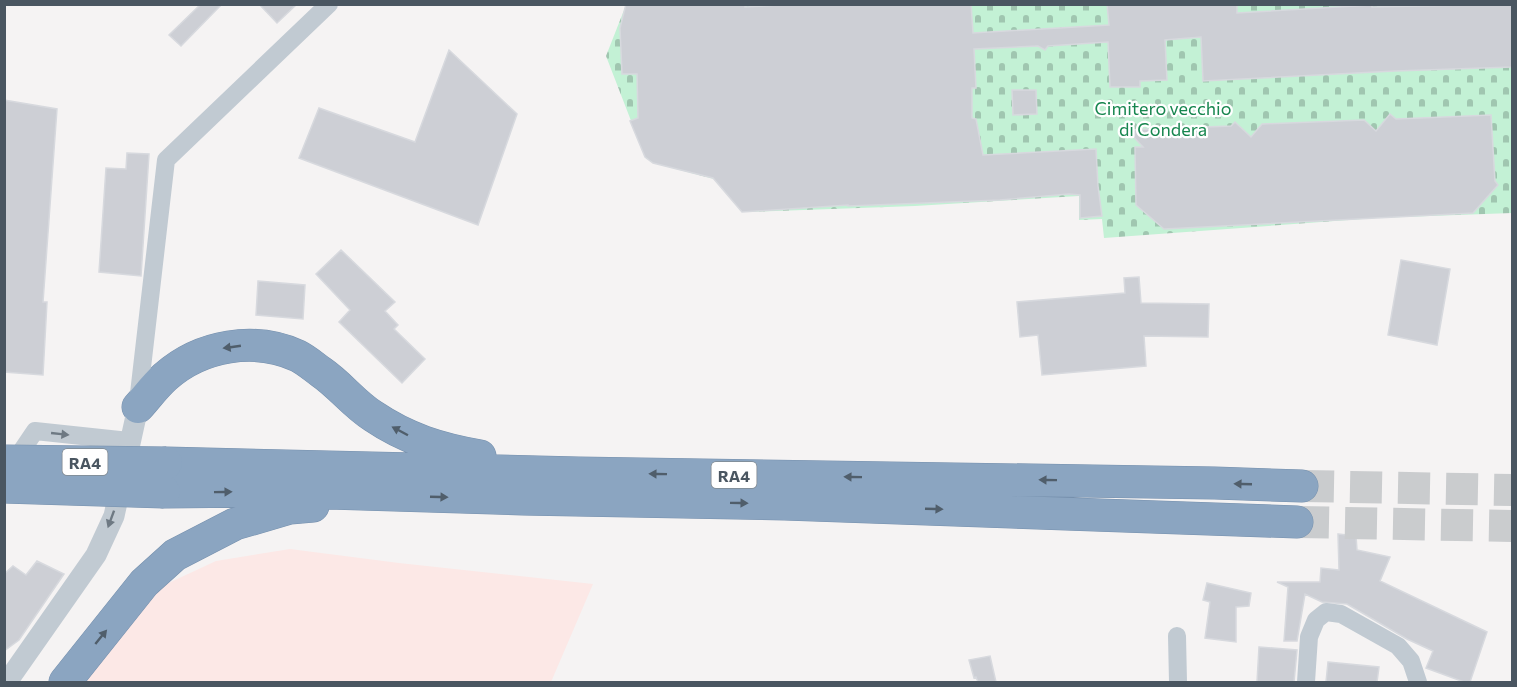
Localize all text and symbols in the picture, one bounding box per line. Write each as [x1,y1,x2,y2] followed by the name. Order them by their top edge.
[1094,97,1232,140] park label: Cimitero vecchio di Condera
[222,342,241,351] one-way arrow
[391,427,408,436] one-way arrow
[50,429,69,439] one-way arrow
[62,449,107,475] road number: RA4
[712,462,756,488] road number: RA4
[649,470,668,479] one-way arrow
[844,472,863,482] one-way arrow
[1039,475,1058,485] one-way arrow
[1234,479,1253,488] one-way arrow
[213,487,232,496] one-way arrow
[429,492,448,502] one-way arrow
[729,498,748,508] one-way arrow
[924,504,943,514] one-way arrow
[106,510,116,528] one-way arrow
[95,629,108,645] one-way arrow

